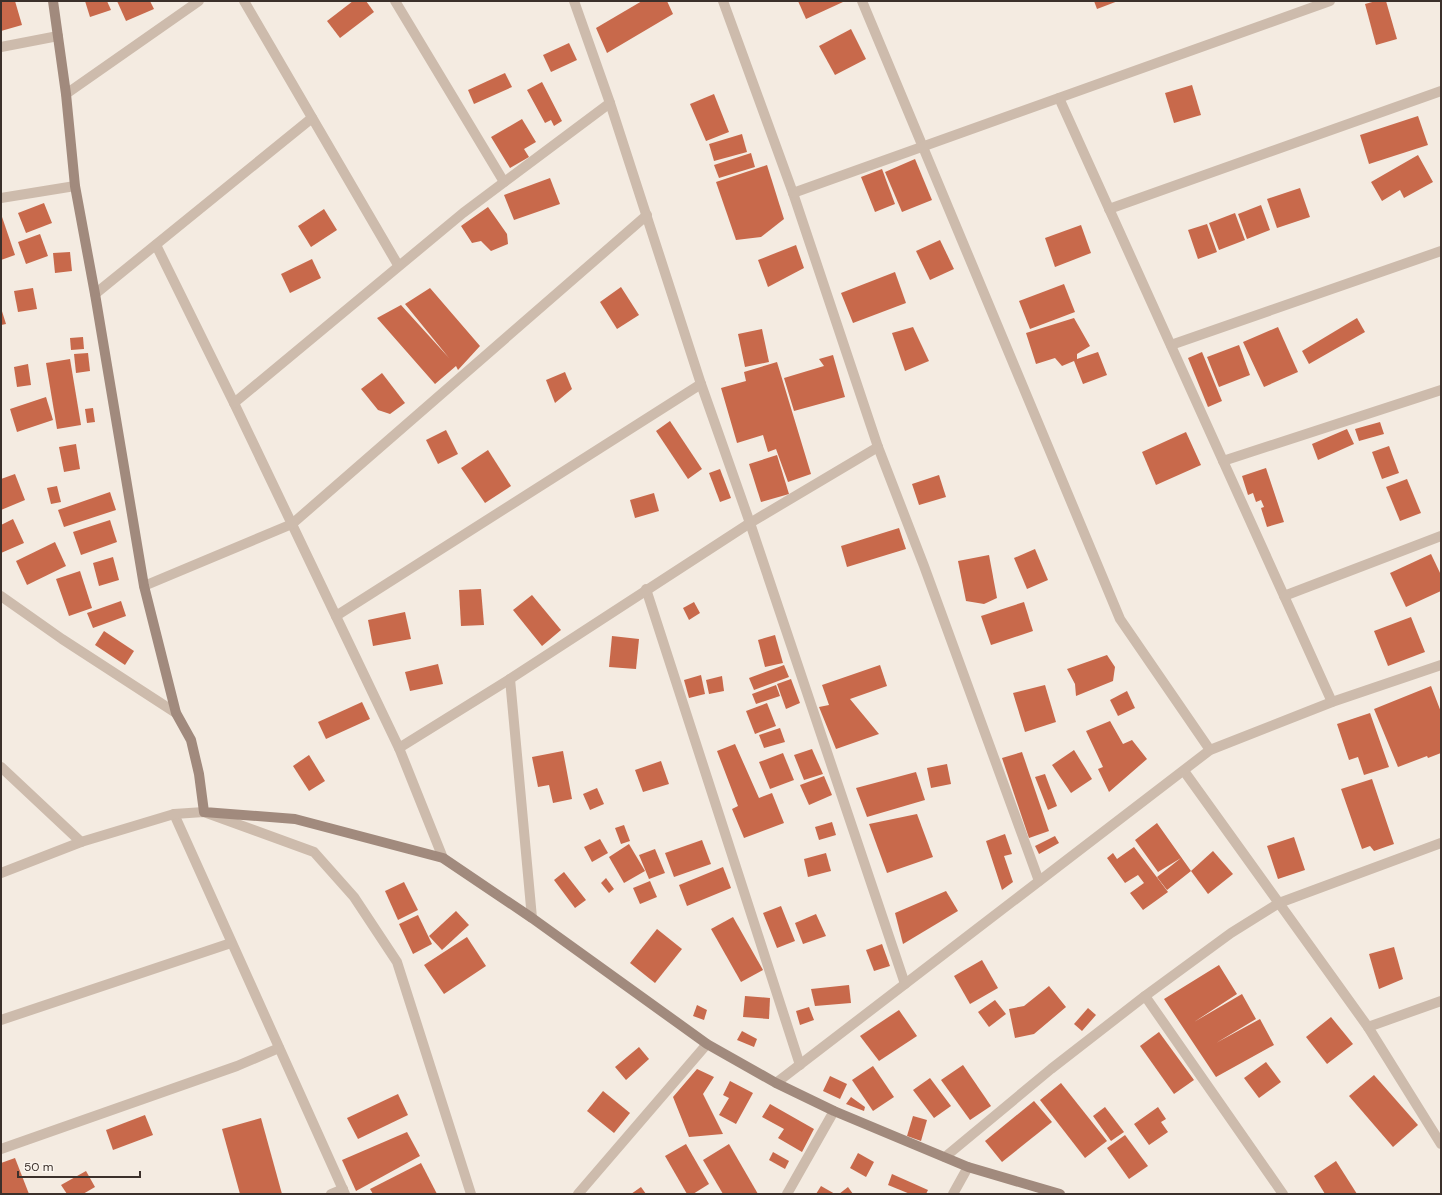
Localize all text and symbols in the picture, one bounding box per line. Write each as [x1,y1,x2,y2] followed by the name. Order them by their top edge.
[18,1153,140,1179] scale bar
[24,1159,53,1175] text: 50 m

